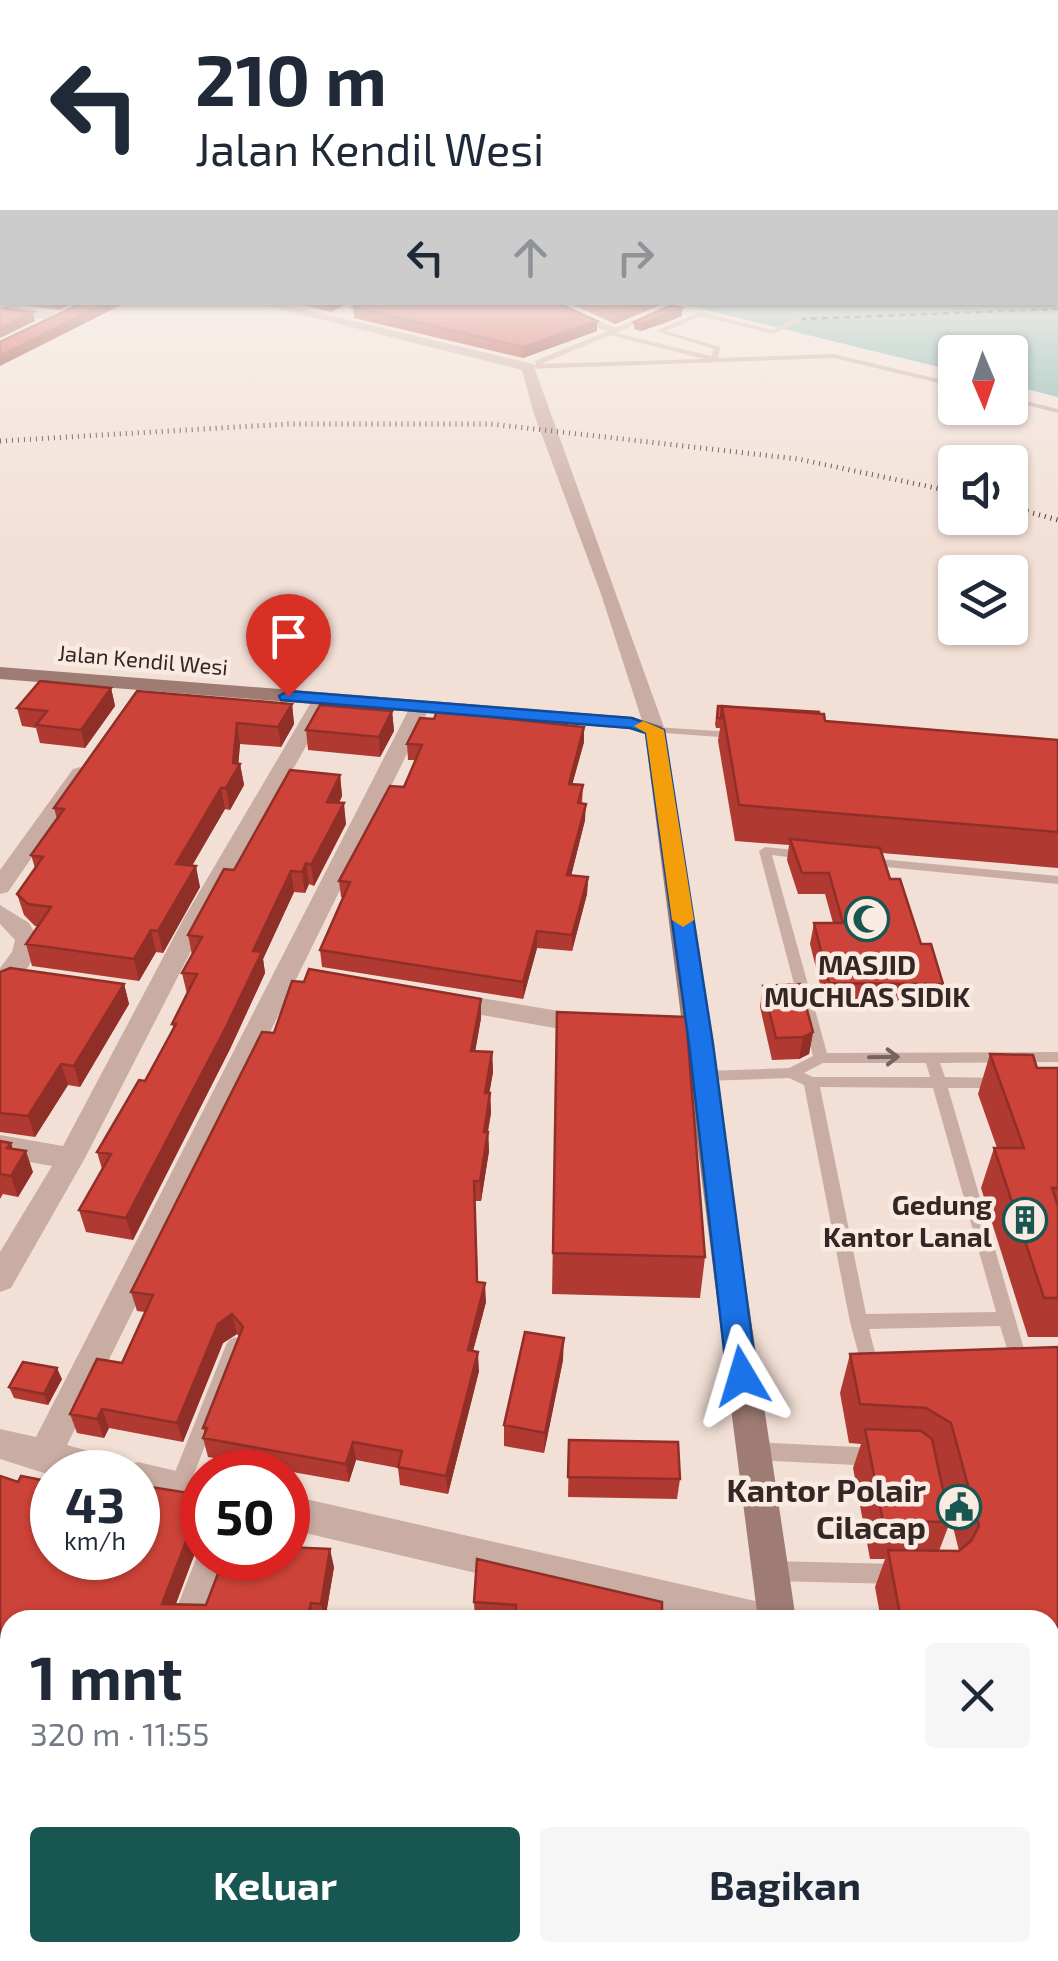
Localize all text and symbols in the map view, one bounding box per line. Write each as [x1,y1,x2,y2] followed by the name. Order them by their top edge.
[195,36,387,120] text: 210 m
[30,40,160,170] icon: left
[195,121,544,175] text: Jalan Kendil Wesi
[398,230,453,285] icon: left
[503,230,558,285] icon: ahead
[608,230,663,285] icon: right
[938,335,1028,425] north arrow
[938,335,1028,645] map controls
[938,445,1028,535] button: sound
[938,555,1028,645] button: layers
[246,594,331,697] pin
[261,609,316,664] icon: arrive
[57,639,229,679] street label: Jalan Kendil Wesi
[844,896,890,942] mosque icon: MASJID MUCHLAS SIDIK
[764,947,970,1013] place label: MASJID MUCHLAS SIDIK
[868,1047,900,1066] one-way arrow
[823,1187,993,1253] place label: Gedung Kantor Lanal
[1002,1197,1048,1243] building icon: Gedung Kantor Lanal
[690,1324,794,1428] position arrow
[180,1450,310,1580] speed limit sign: 50
[726,1470,926,1545] place label: Kantor Polair Cilacap
[65,1473,125,1533] text: 43
[936,1484,982,1530] public building icon: Kantor Polair Cilacap
[64,1525,126,1555] text: km/h
[30,1640,182,1712] text: 1 mnt
[925,1643,1030,1748] button: close
[30,1714,209,1752] text: 320 m · 11:55
[30,1827,520,1942] button: Keluar
[540,1827,1030,1942] button: Bagikan

